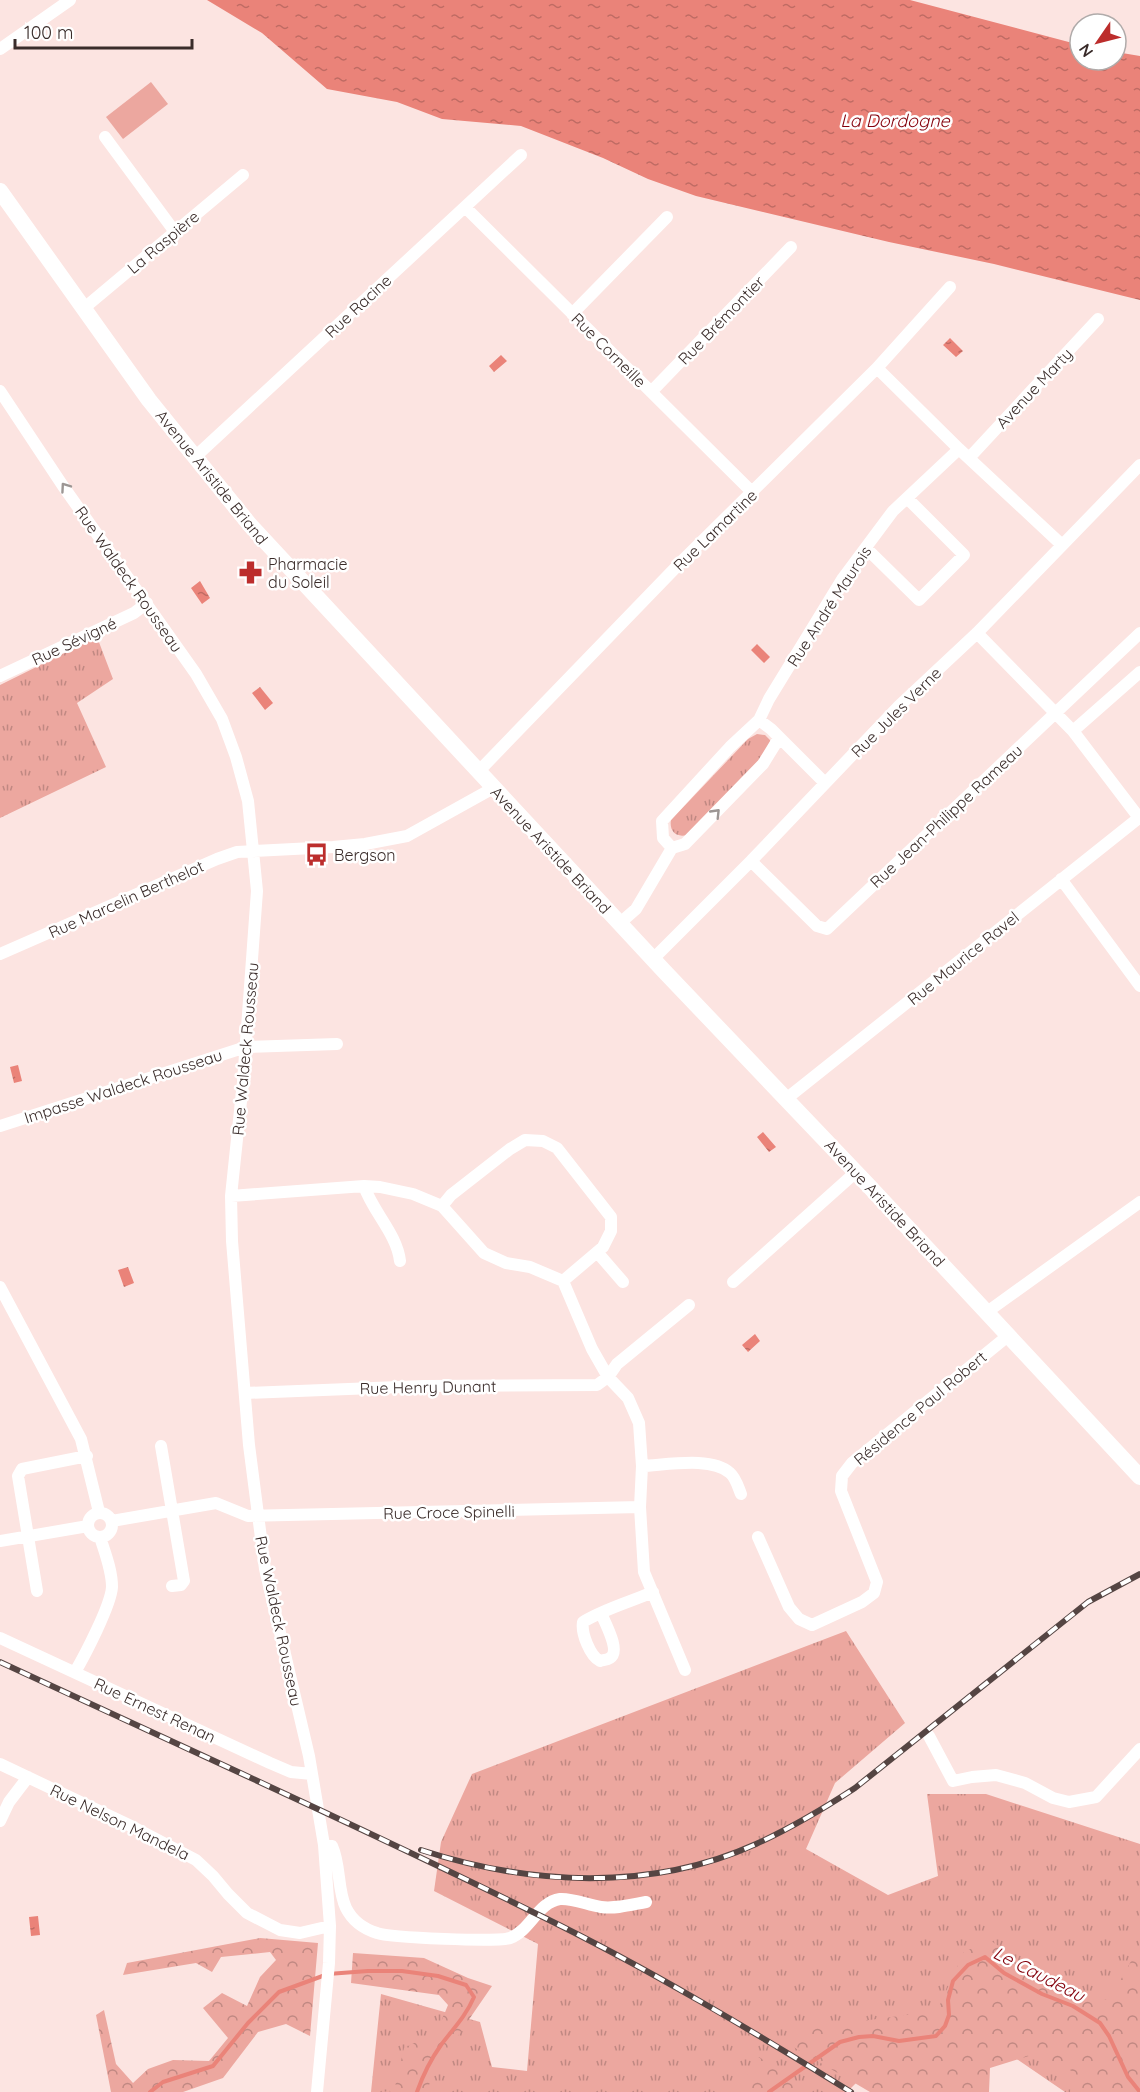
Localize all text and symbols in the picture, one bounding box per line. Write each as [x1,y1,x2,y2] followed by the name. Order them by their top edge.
[15,12,192,50] scale bar
[1068,12,1128,72] north arrow
[24,21,73,44] text: 100 m
[1074,40,1097,61] text: N
[840,109,951,132] water label: La Dordogne
[123,206,203,278] street label: La Raspière
[321,270,395,342] street label: Rue Racine
[674,271,768,369] street label: Rue Brémontier
[568,309,650,391] street label: Rue Corneille
[992,344,1076,432] street label: Avenue Marty
[152,406,272,548] street label: Avenue Aristide Briand
[61,483,72,494] one-way arrow
[669,485,761,575] street label: Rue Lamartine
[71,502,187,656] street label: Rue Waldeck Rousseau
[783,542,875,670] street label: Rue André Maurois
[268,554,348,592] place label: Pharmacie du Soleil
[237,560,263,586] pharmacy icon: Pharmacie du Soleil
[28,613,120,669] street label: Rue Sévigné
[847,663,945,761] street label: Rue Jules Verne
[866,740,1026,892] street label: Rue Jean-Philippe Rameau
[487,782,615,918] street label: Avenue Aristide Briand
[709,809,720,820] one-way arrow
[303,842,329,868] bus stop icon: Bergson
[334,845,396,865] place label: Bergson
[45,856,207,942] street label: Rue Marcelin Berthelot
[903,907,1023,1009] street label: Rue Maurice Ravel
[227,962,263,1136] street label: Rue Waldeck Rousseau
[21,1044,225,1128] street label: Impasse Waldeck Rousseau
[821,1135,949,1271] street label: Avenue Aristide Briand
[850,1347,990,1469] street label: Résidence Paul Robert
[359,1376,497,1398] street label: Rue Henry Dunant
[383,1501,515,1523] street label: Rue Croce Spinelli
[251,1534,307,1708] street label: Rue Waldeck Rousseau
[91,1673,219,1747] street label: Rue Ernest Renan
[47,1780,193,1864] street label: Rue Nelson Mandela
[989,1941,1090,2008] water label: Le Caudeau

